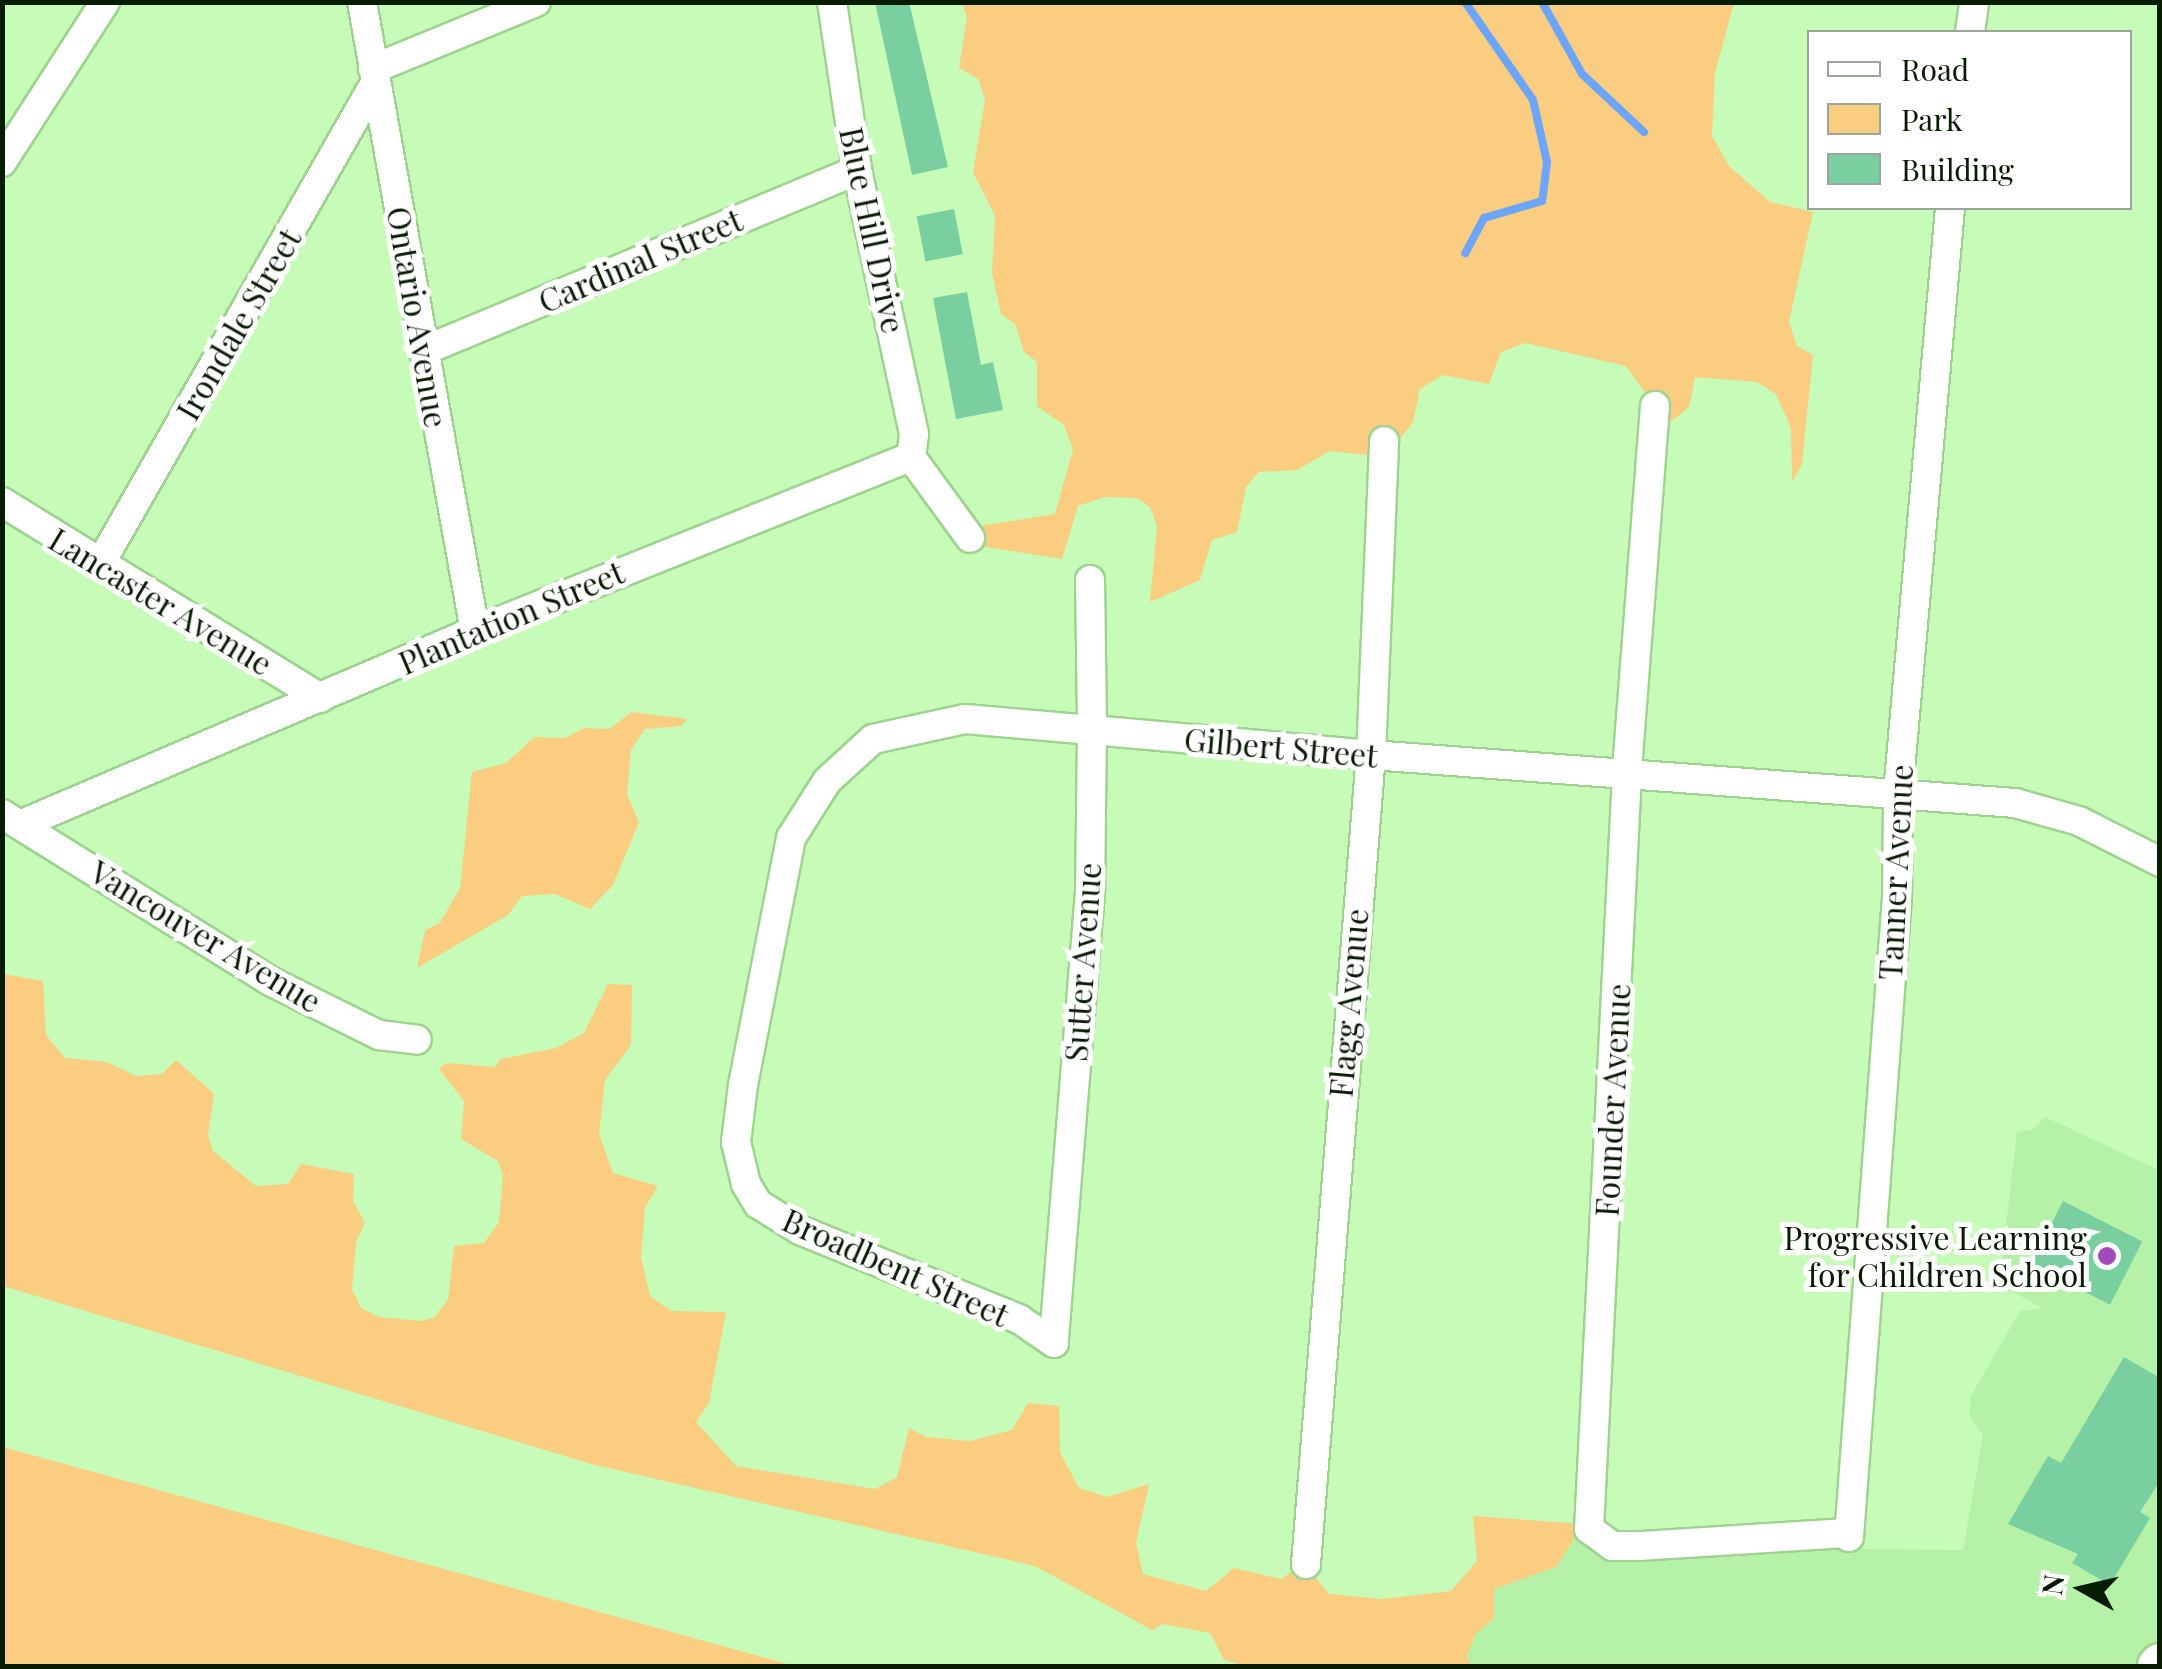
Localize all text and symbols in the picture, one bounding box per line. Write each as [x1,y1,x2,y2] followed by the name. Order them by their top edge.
[1807,30,2132,210] legend
[1901,49,1969,89] text: Road
[1901,99,1963,139] text: Park
[832,123,914,337] street label: Blue Hill Drive
[1901,149,2014,189] text: Building
[532,200,748,320] street label: Cardinal Street
[380,203,456,431] street label: Ontario Avenue
[168,222,308,426] street label: Irondale Street
[42,519,280,683] street label: Lancaster Avenue
[393,552,629,682] street label: Plantation Street
[1182,719,1380,775] street label: Gilbert Street
[1870,762,1920,982] street label: Tanner Avenue
[83,851,329,1021] street label: Vancouver Avenue
[1056,860,1108,1064] street label: Sutter Avenue
[1321,906,1375,1100] street label: Flagg Avenue
[1587,982,1637,1218] street label: Founder Avenue
[777,1200,1015,1334] street label: Broadbent Street
[1784,1219,2087,1294] place label: Progressive Learning for Children School
[2096,1245,2118,1267] marker: Progressive Learning for Children School
[2032,1539,2132,1639] north arrow
[2032,1572,2072,1597] text: N

